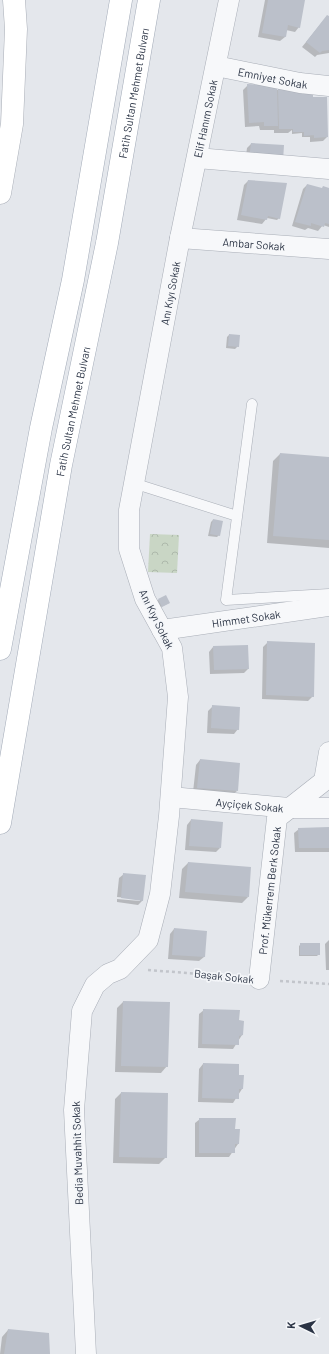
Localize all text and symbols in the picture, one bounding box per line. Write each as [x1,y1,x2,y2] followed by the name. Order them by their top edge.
[115,27,151,159] street label: Fatih Sultan Mehmet Bulvarı
[237,64,309,90] street label: Emniyet Sokak
[190,78,219,159] street label: Elif Hanım Sokak
[222,235,286,252] street label: Ambar Sokak
[157,259,182,326] street label: Anı Kıyı Sokak
[53,345,92,477] street label: Fatih Sultan Mehmet Bulvarı
[137,587,177,651] street label: Anı Kıyı Sokak
[211,606,282,629] street label: Himmet Sokak
[215,795,285,814] street label: Ayçiçek Sokak
[255,825,283,955] street label: Prof. Mükerrem Berk Sokak
[193,966,255,986] street label: Başak Sokak
[69,1100,85,1205] street label: Bedia Muvahhit Sokak
[281,1306,321,1346] north arrow
[284,1321,297,1329] text: K

